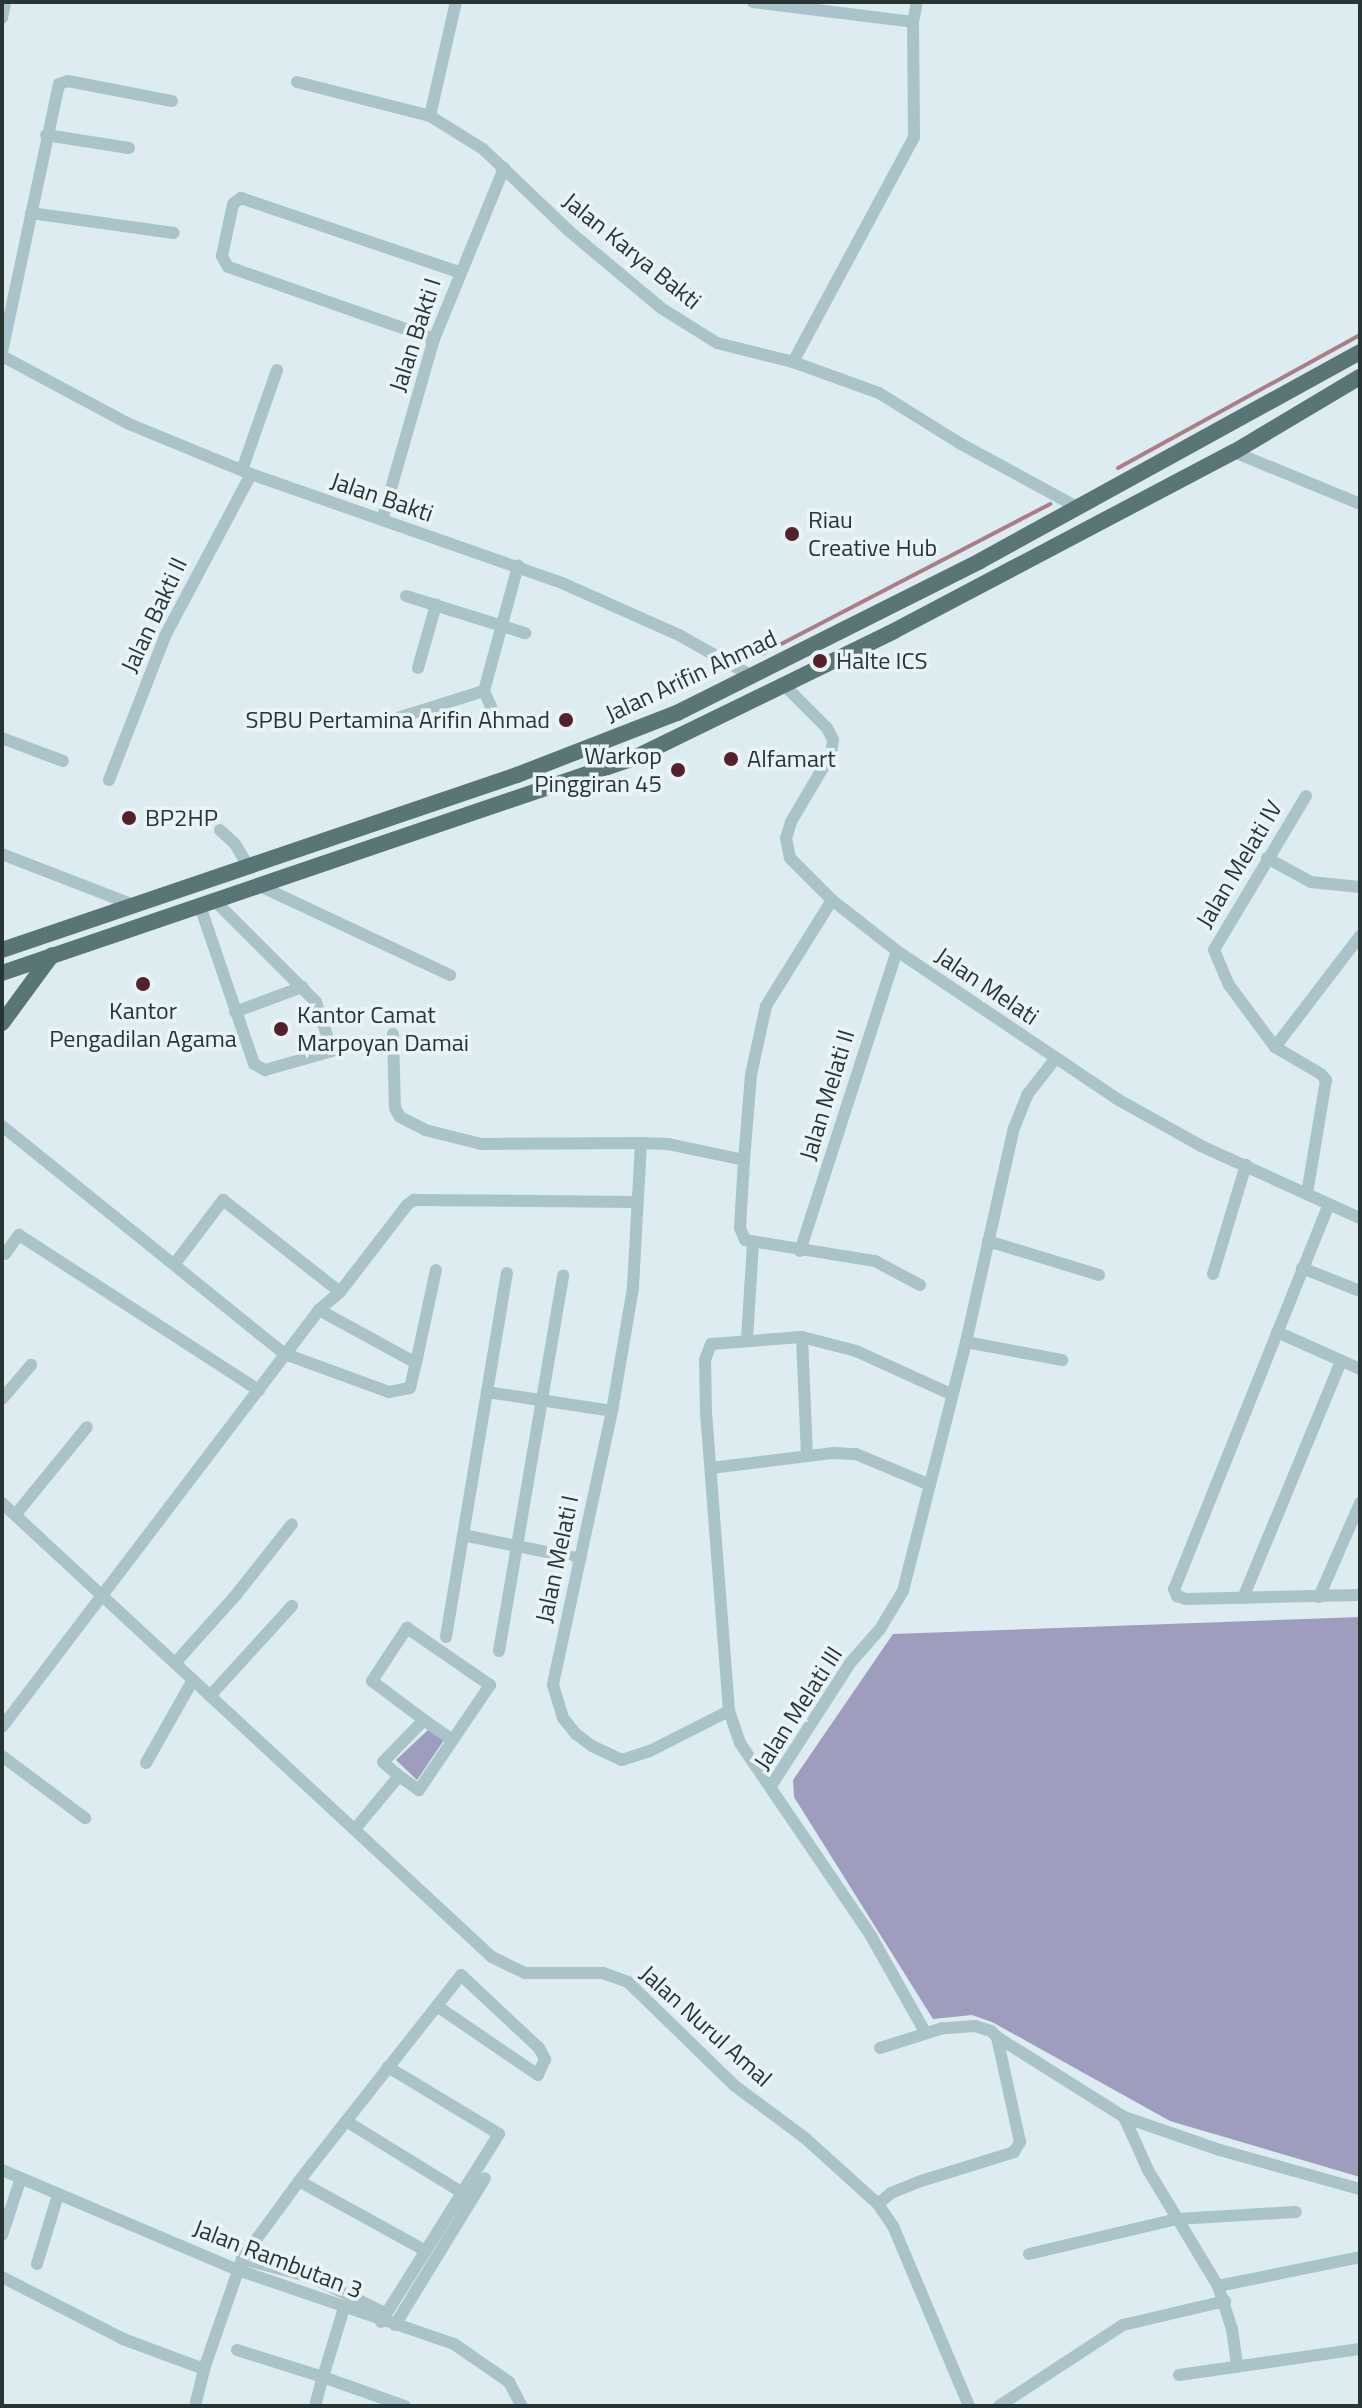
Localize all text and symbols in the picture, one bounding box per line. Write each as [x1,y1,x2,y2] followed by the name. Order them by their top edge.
[557,187,707,315] street label: Jalan Karya Bakti
[383,275,447,395] street label: Jalan Bakti I
[327,466,437,528] street label: Jalan Bakti
[808,506,937,562] place label: Riau Creative Hub
[783,525,801,543] marker: Riau Creative Hub
[115,553,193,677] street label: Jalan Bakti II
[601,624,781,728] street label: Jalan Arifin Ahmad
[836,647,928,675] place label: Halte ICS
[811,652,829,670] marker: Halte ICS
[246,706,550,734] place label: SPBU Pertamina Arifin Ahmad
[557,711,575,729] marker: SPBU Pertamina Arifin Ahmad
[534,742,662,798] place label: Warkop Pinggiran 45
[747,745,836,773] place label: Alfamart
[722,750,740,768] marker: Alfamart
[669,761,687,779] marker: Warkop Pinggiran 45
[1190,795,1288,933] street label: Jalan Melati IV
[145,804,218,832] place label: BP2HP
[120,809,138,827] marker: BP2HP
[930,941,1044,1031] street label: Jalan Melati
[134,975,152,993] marker: Kantor Pengadilan Agama
[49,997,237,1053] place label: Kantor Pengadilan Agama
[297,1001,469,1057] place label: Kantor Camat Marpoyan Damai
[272,1020,290,1038] marker: Kantor Camat Marpoyan Damai
[793,1026,861,1164] street label: Jalan Melati II
[529,1493,585,1625] street label: Jalan Melati I
[747,1641,849,1775] street label: Jalan Melati III
[634,1959,778,2093] street label: Jalan Nurul Amal
[189,2213,367,2305] street label: Jalan Rambutan 3

